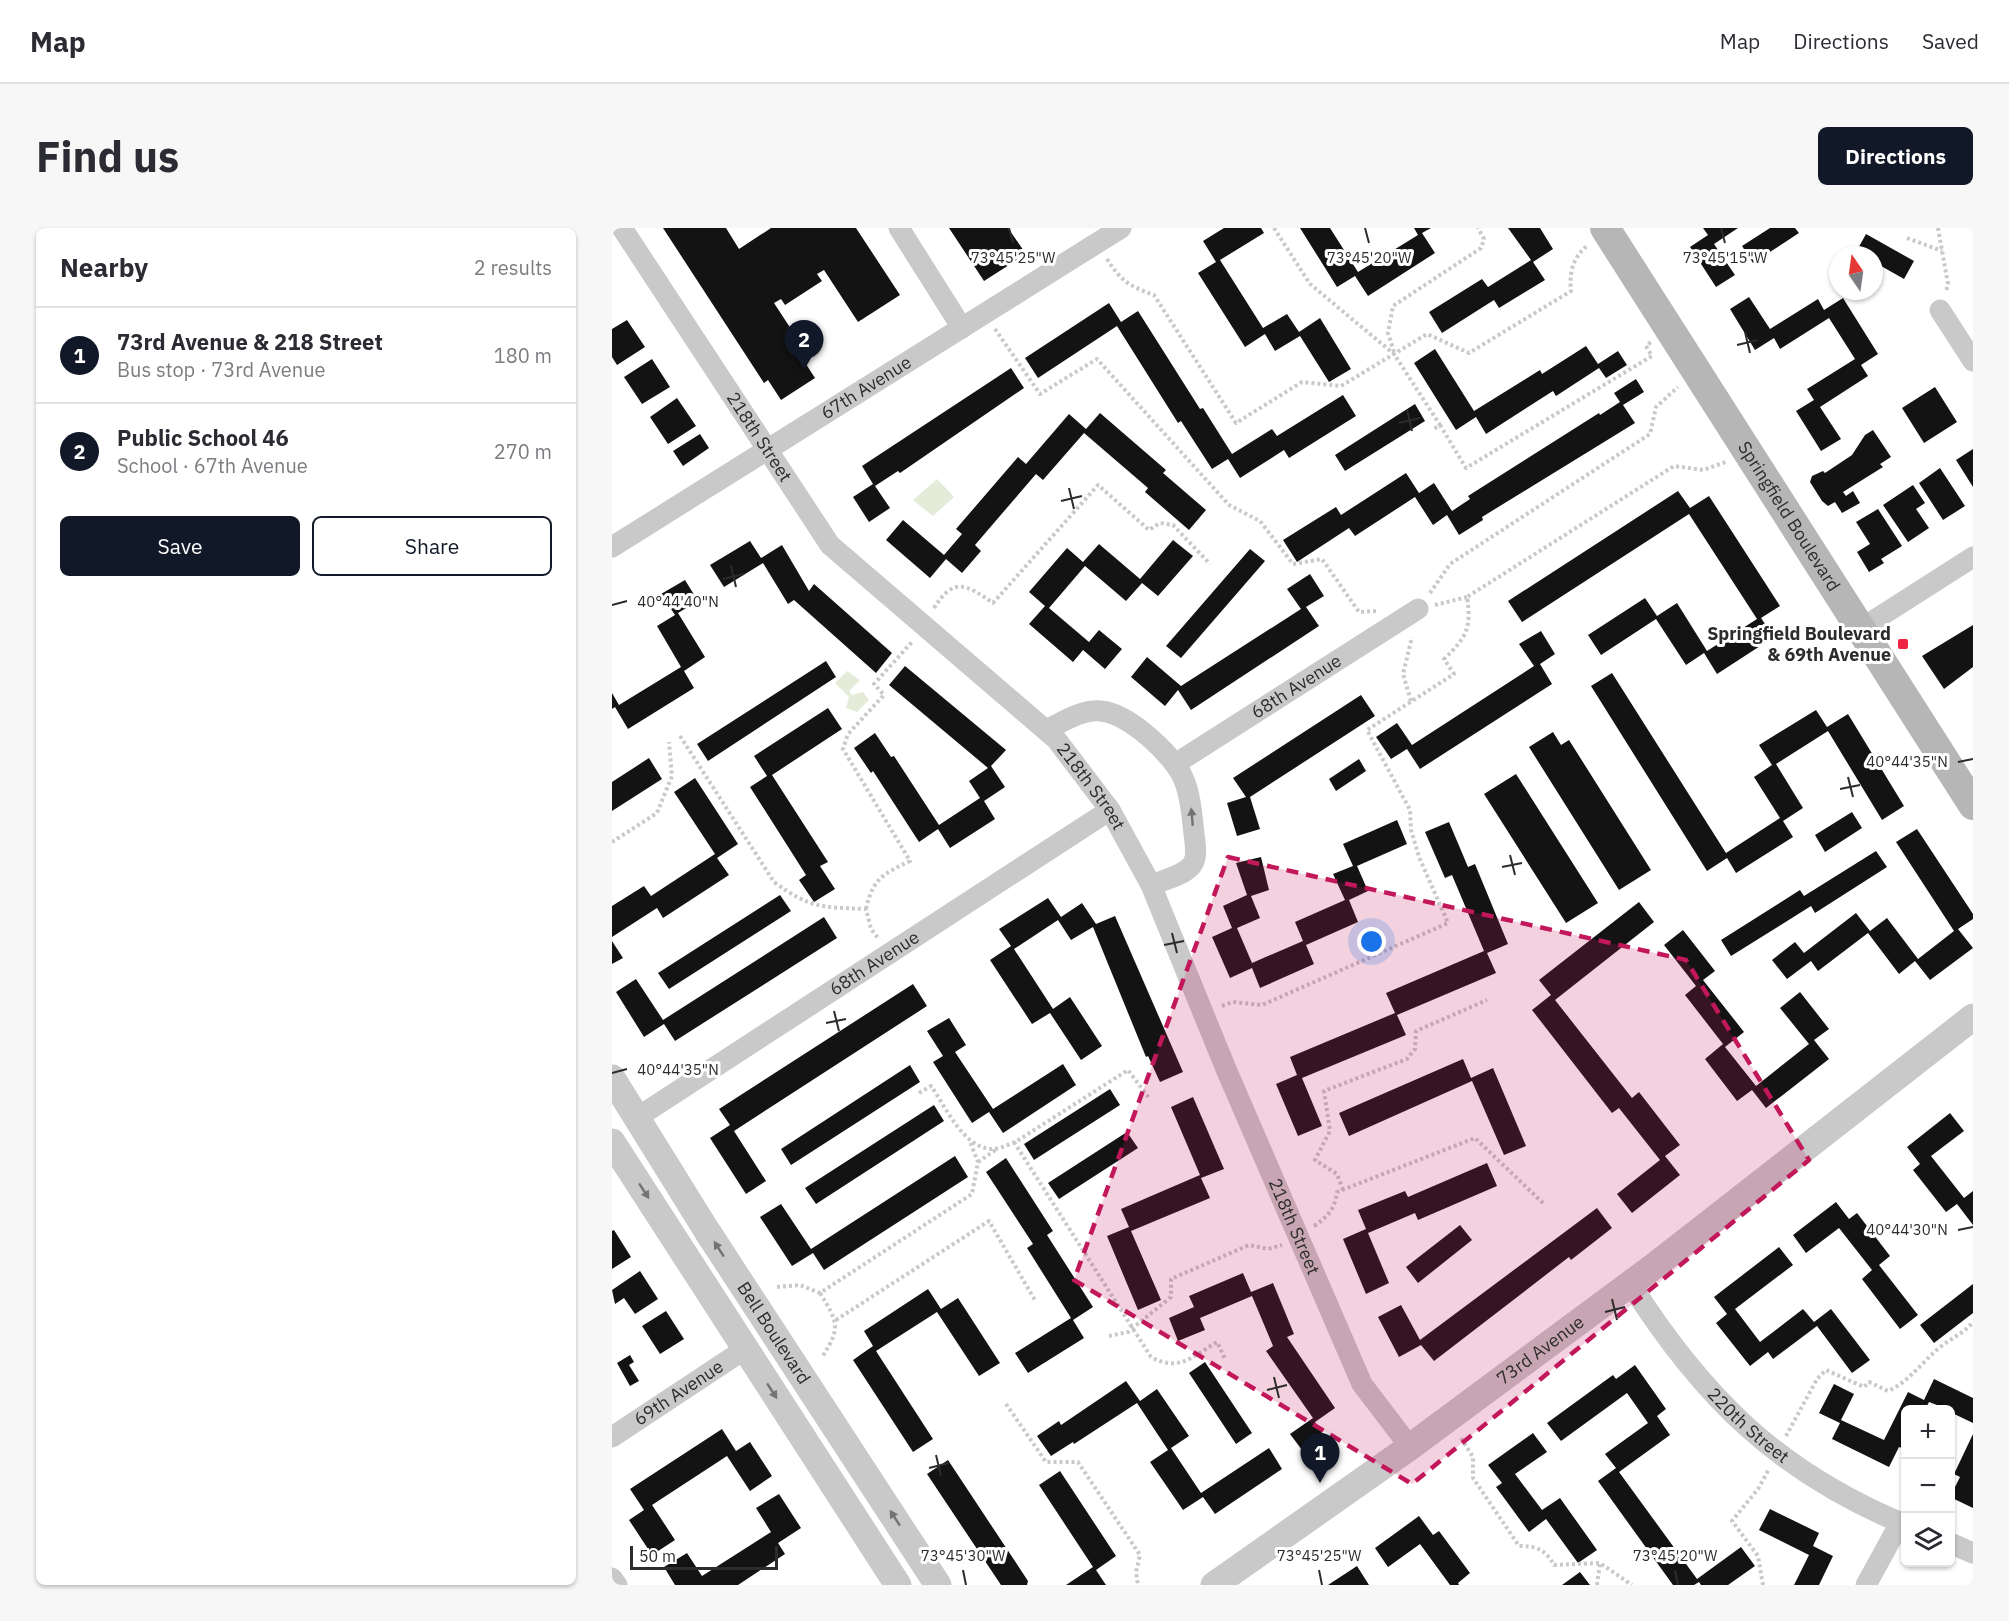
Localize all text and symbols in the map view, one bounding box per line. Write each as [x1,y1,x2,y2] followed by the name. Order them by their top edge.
[30,23,86,60] text: Map
[1720,27,1760,55] text: Map
[1793,27,1889,55] text: Directions
[1922,27,1979,55] text: Saved
[1818,127,1973,185] button: Directions
[36,129,179,184] text: Find us
[1829,246,1883,300] north arrow
[971,248,1056,267] text: 73°45'25"W
[1327,248,1412,267] text: 73°45'20"W
[1683,248,1768,267] text: 73°45'15"W
[60,250,148,284] text: Nearby
[474,254,552,281] text: 2 results
[784,320,824,370] pin: 2
[117,327,383,356] text: 73rd Avenue & 218 Street
[74,342,86,369] text: 1
[494,342,552,369] text: 180 m
[816,350,916,424] street label: 67th Avenue
[117,356,326,383] text: Bus stop · 73rd Avenue
[722,388,797,486] street label: 218th Street
[117,423,289,452] text: Public School 46
[1733,437,1846,595] street label: Springfield Boulevard
[74,438,86,465] text: 2
[494,438,552,465] text: 270 m
[117,452,308,479] text: School · 67th Avenue
[60,516,300,576] button: Save
[312,516,552,576] button: Share
[637,592,719,611] text: 40°44'40"N
[1707,622,1891,666] place label: Springfield Boulevard & 69th Avenue
[1896,637,1910,651] marker: Springfield Boulevard & 69th Avenue
[1247,649,1346,723] street label: 68th Avenue
[1052,738,1131,834] street label: 218th Street
[1866,752,1948,771] text: 40°44'35"N
[1187,808,1197,827] one-way arrow
[825,925,923,1000] street label: 68th Avenue
[1357,927,1386,956] your location
[637,1060,719,1079] text: 40°44'35"N
[1264,1175,1325,1278] street label: 218th Street
[638,1183,649,1200] one-way arrow
[1866,1220,1948,1239] text: 40°44'30"N
[714,1241,725,1257] one-way arrow
[732,1277,816,1388] street label: Bell Boulevard
[1492,1310,1588,1390] street label: 73rd Avenue
[629,1354,728,1430] street label: 69th Avenue
[766,1382,778,1398] one-way arrow
[1703,1383,1794,1468] street label: 220th Street
[1901,1405,1955,1567] map controls
[1901,1405,1955,1459] button: +
[1300,1434,1340,1483] pin: 1
[1901,1459,1955,1513] button: −
[890,1510,901,1526] one-way arrow
[1901,1513,1955,1567] button: layers
[630,1543,778,1570] scale bar
[639,1546,676,1566] text: 50 m
[921,1546,1006,1565] text: 73°45'30"W
[1277,1546,1362,1565] text: 73°45'25"W
[1633,1546,1718,1565] text: 73°45'20"W

